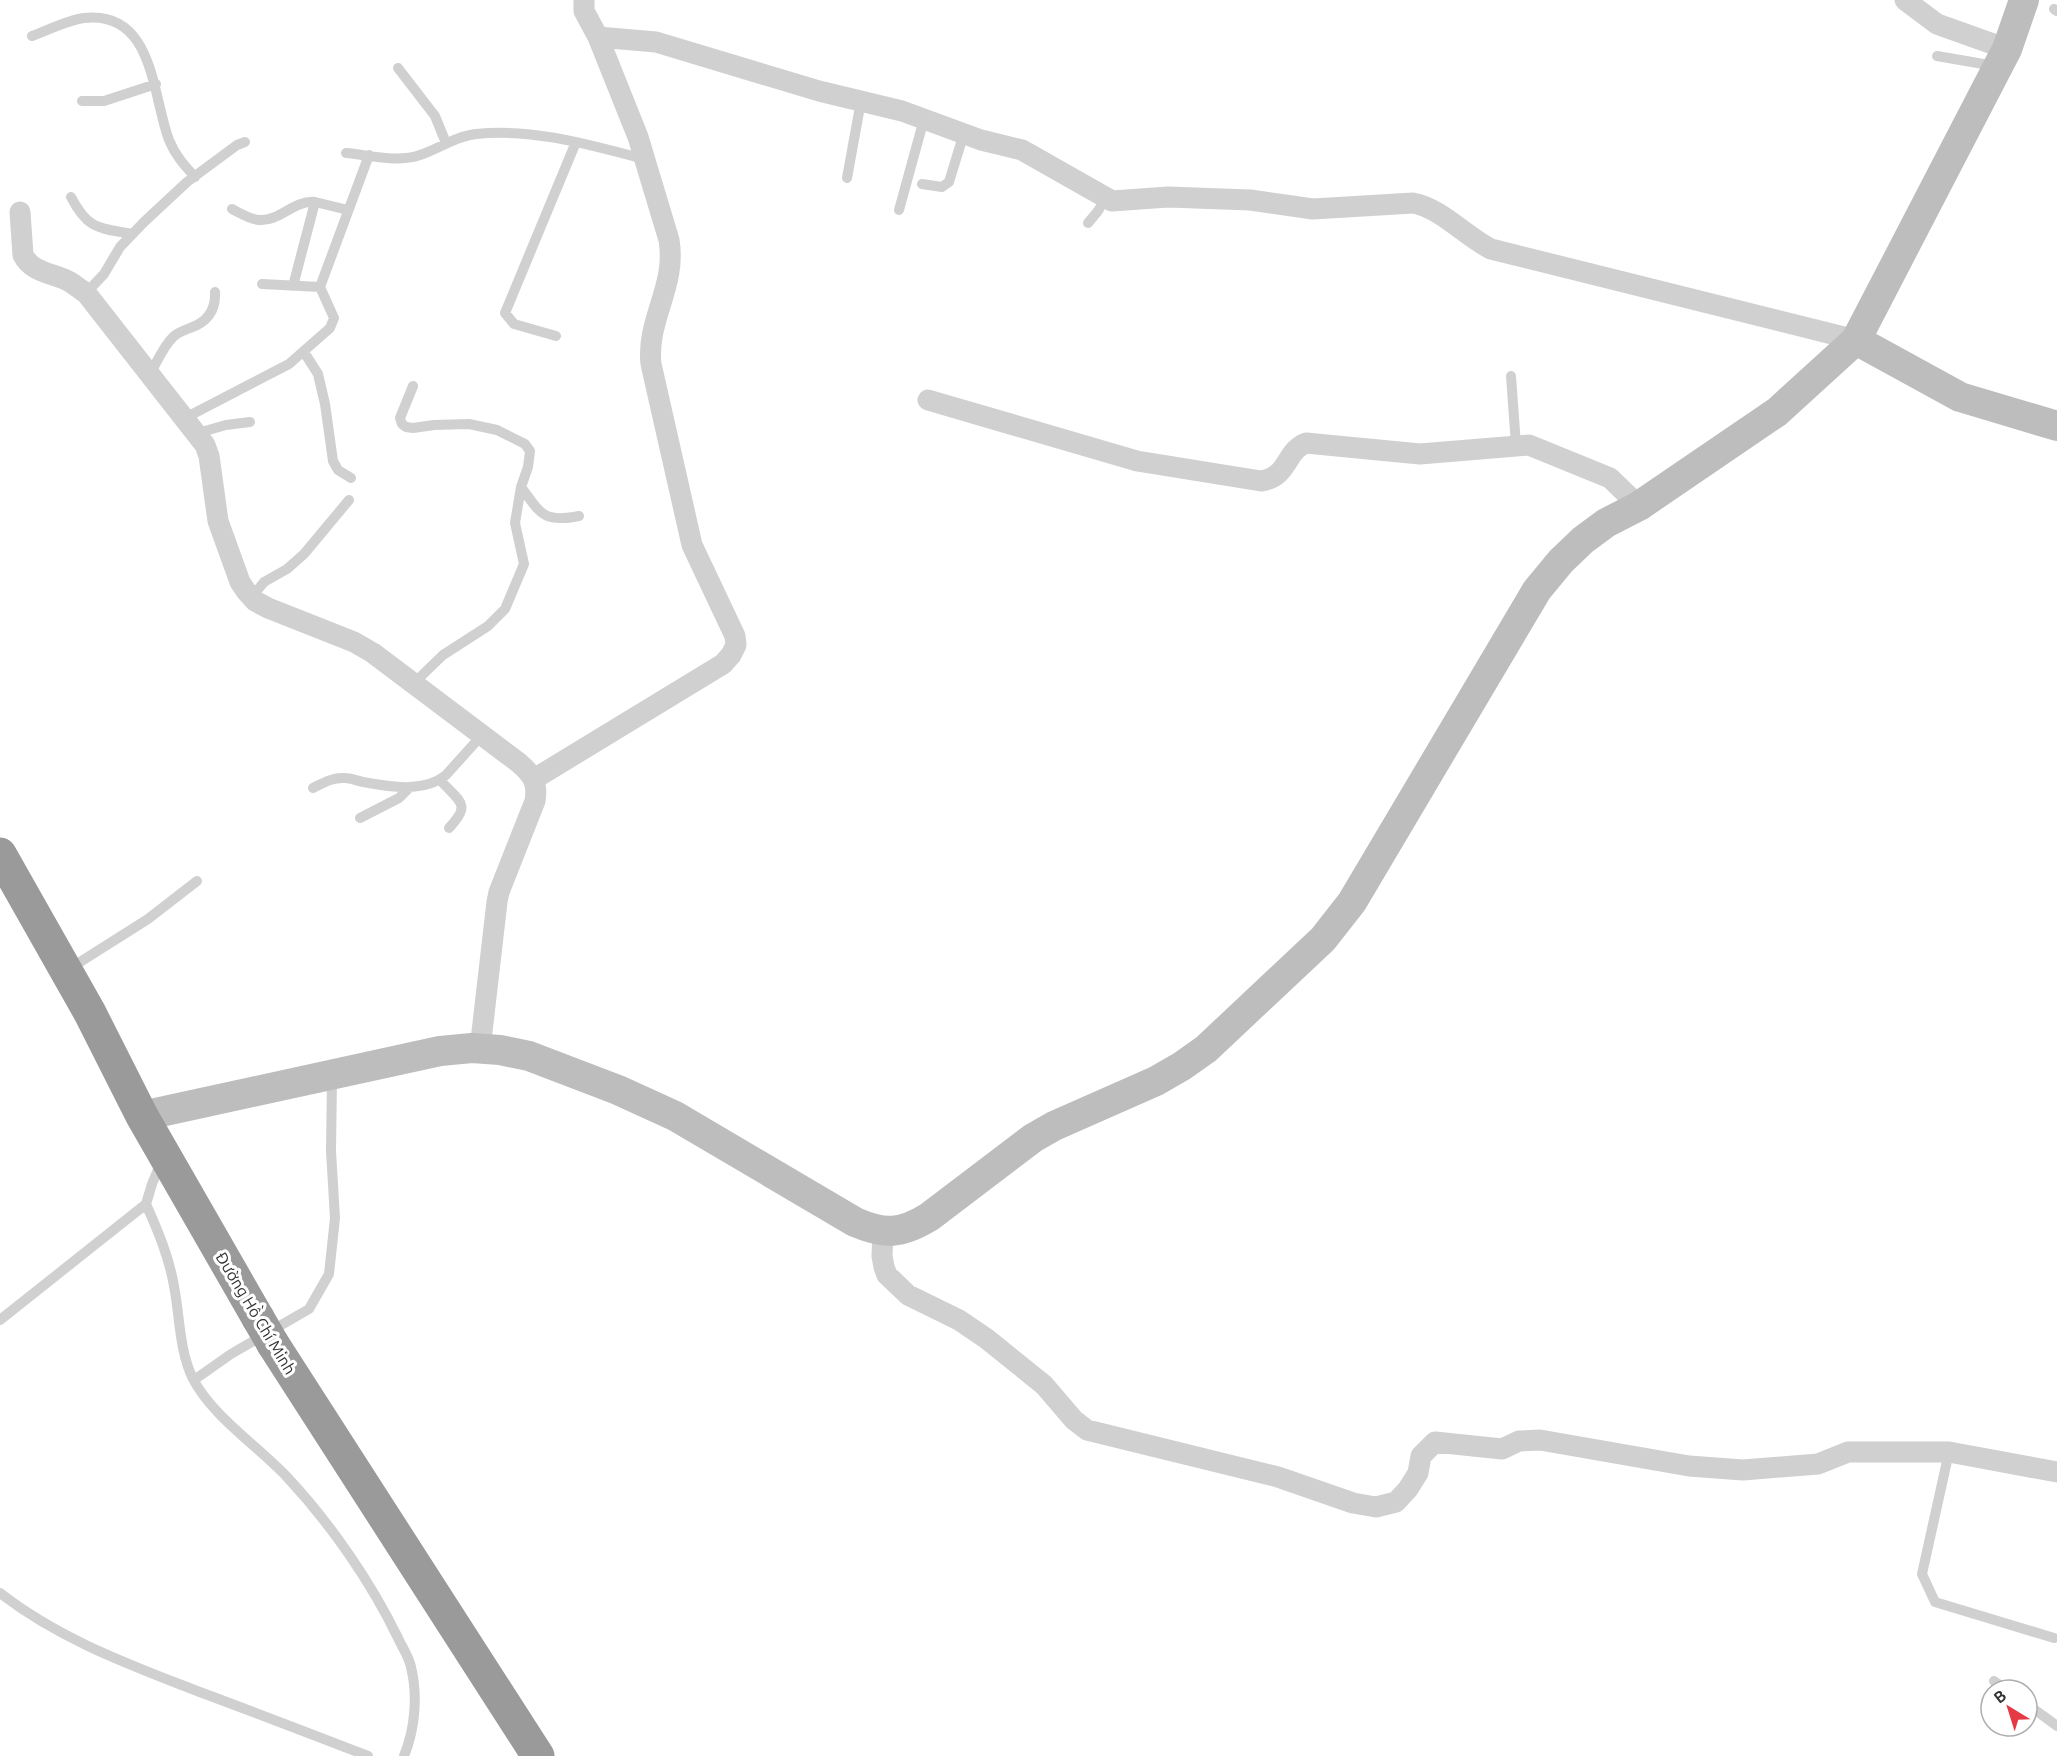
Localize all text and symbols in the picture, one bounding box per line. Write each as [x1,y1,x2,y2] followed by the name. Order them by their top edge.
[212,1247,302,1377] street label: Đường Hồ Chí Minh
[1979,1678,2039,1738] north arrow
[1990,1686,2009,1707] text: B

